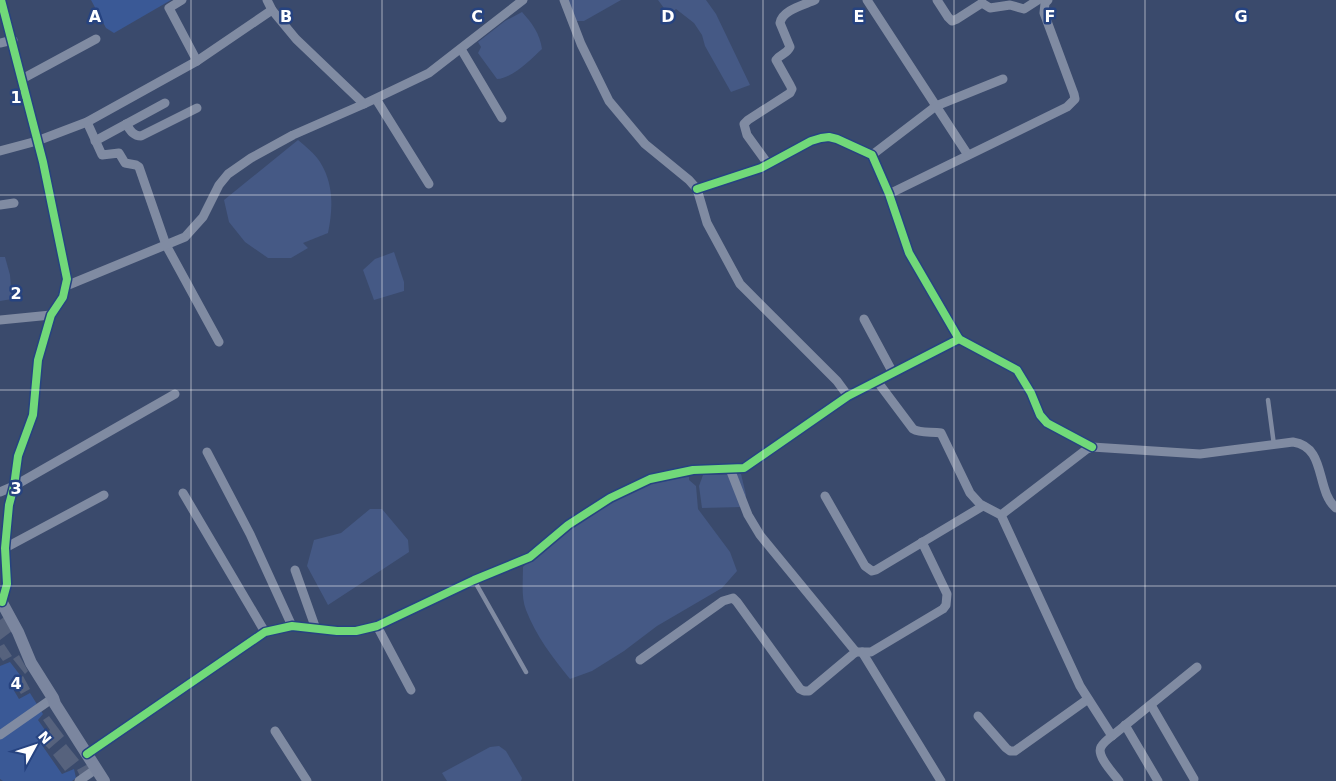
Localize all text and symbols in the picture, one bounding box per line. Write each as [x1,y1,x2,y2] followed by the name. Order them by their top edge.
[89,7,102,26] text: A
[280,7,292,26] text: B
[471,7,483,26] text: C
[661,7,675,26] text: D
[854,7,864,26] text: E
[1045,7,1055,26] text: F
[1234,7,1248,26] text: G
[10,88,22,107] text: 1
[10,284,22,303] text: 2
[10,479,22,498] text: 3
[10,674,22,693] text: 4
[10,721,60,771] north arrow
[35,728,55,747] text: N

